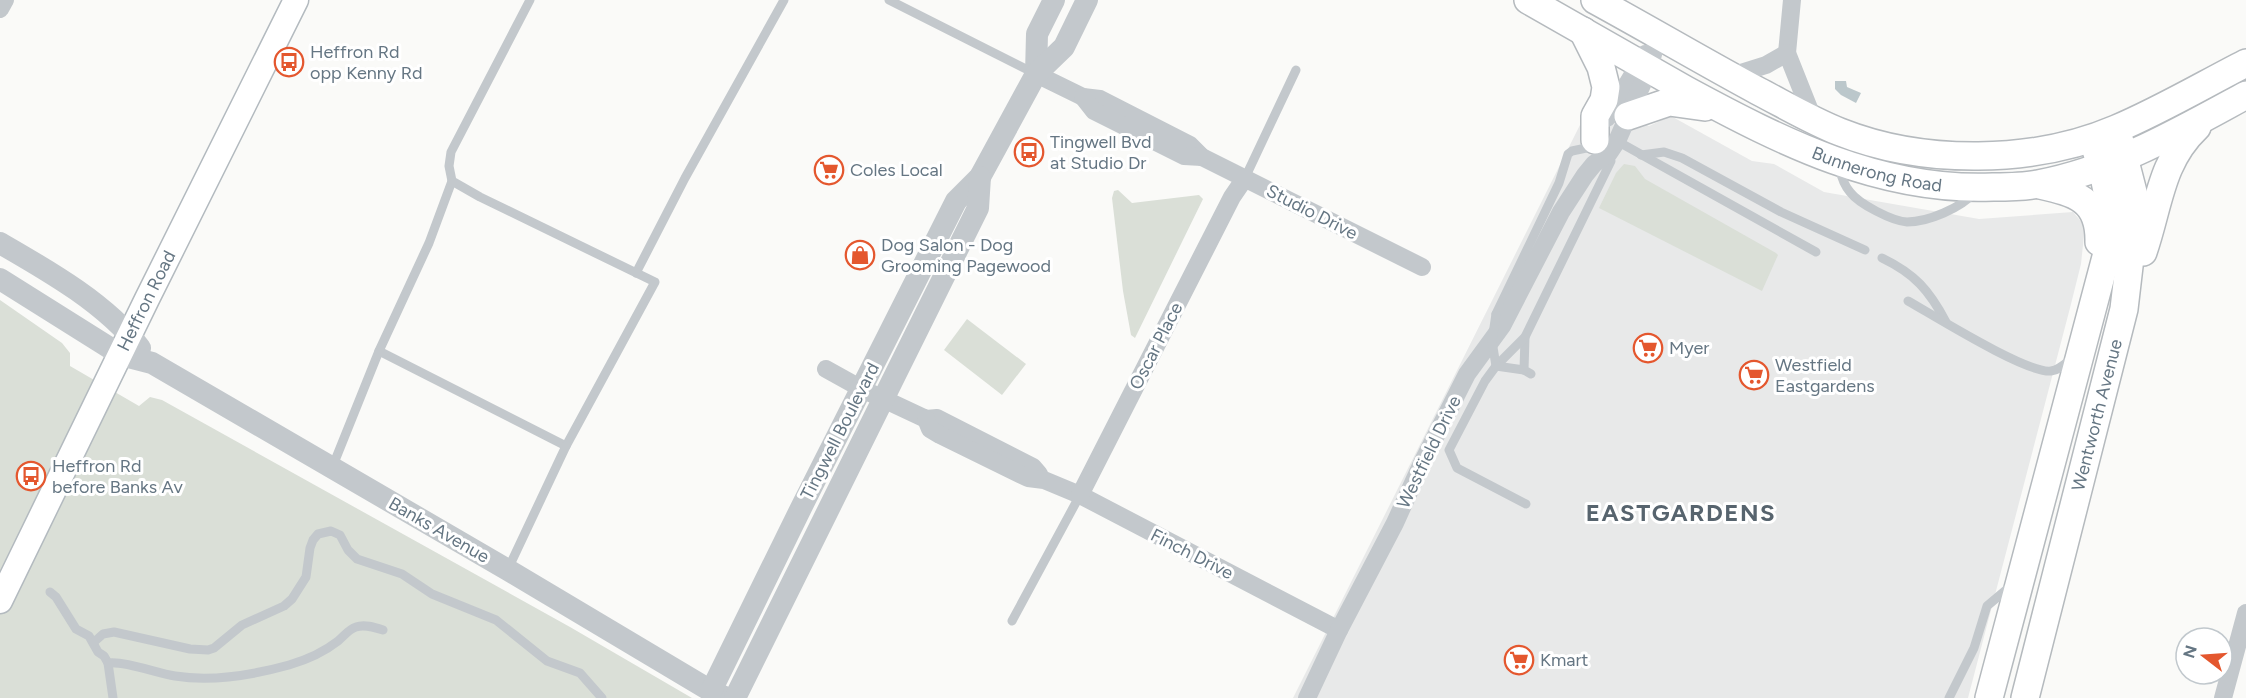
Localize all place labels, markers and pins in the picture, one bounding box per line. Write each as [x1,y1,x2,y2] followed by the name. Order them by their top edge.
[310,41,423,84] place label: Heffron Rd opp Kenny Rd
[273,46,305,78] bus stop icon: Heffron Rd opp Kenny Rd
[1050,131,1152,174] place label: Tingwell Bvd at Studio Dr
[1013,136,1045,168] bus stop icon: Tingwell Bvd at Studio Dr
[813,154,845,186] supermarket icon: Coles Local
[850,159,943,181] place label: Coles Local
[881,234,1051,277] place label: Dog Salon - Dog Grooming Pagewood
[844,239,876,271] shop icon: Dog Salon - Dog Grooming Pagewood
[1632,332,1664,364] supermarket icon: Myer
[1669,337,1709,359] place label: Myer
[1775,354,1875,397] place label: Westfield Eastgardens
[1738,359,1770,391] supermarket icon: Westfield Eastgardens
[52,455,184,498] place label: Heffron Rd before Banks Av
[15,460,47,492] bus stop icon: Heffron Rd before Banks Av
[1503,644,1535,676] supermarket icon: Kmart
[1540,649,1589,671] place label: Kmart

